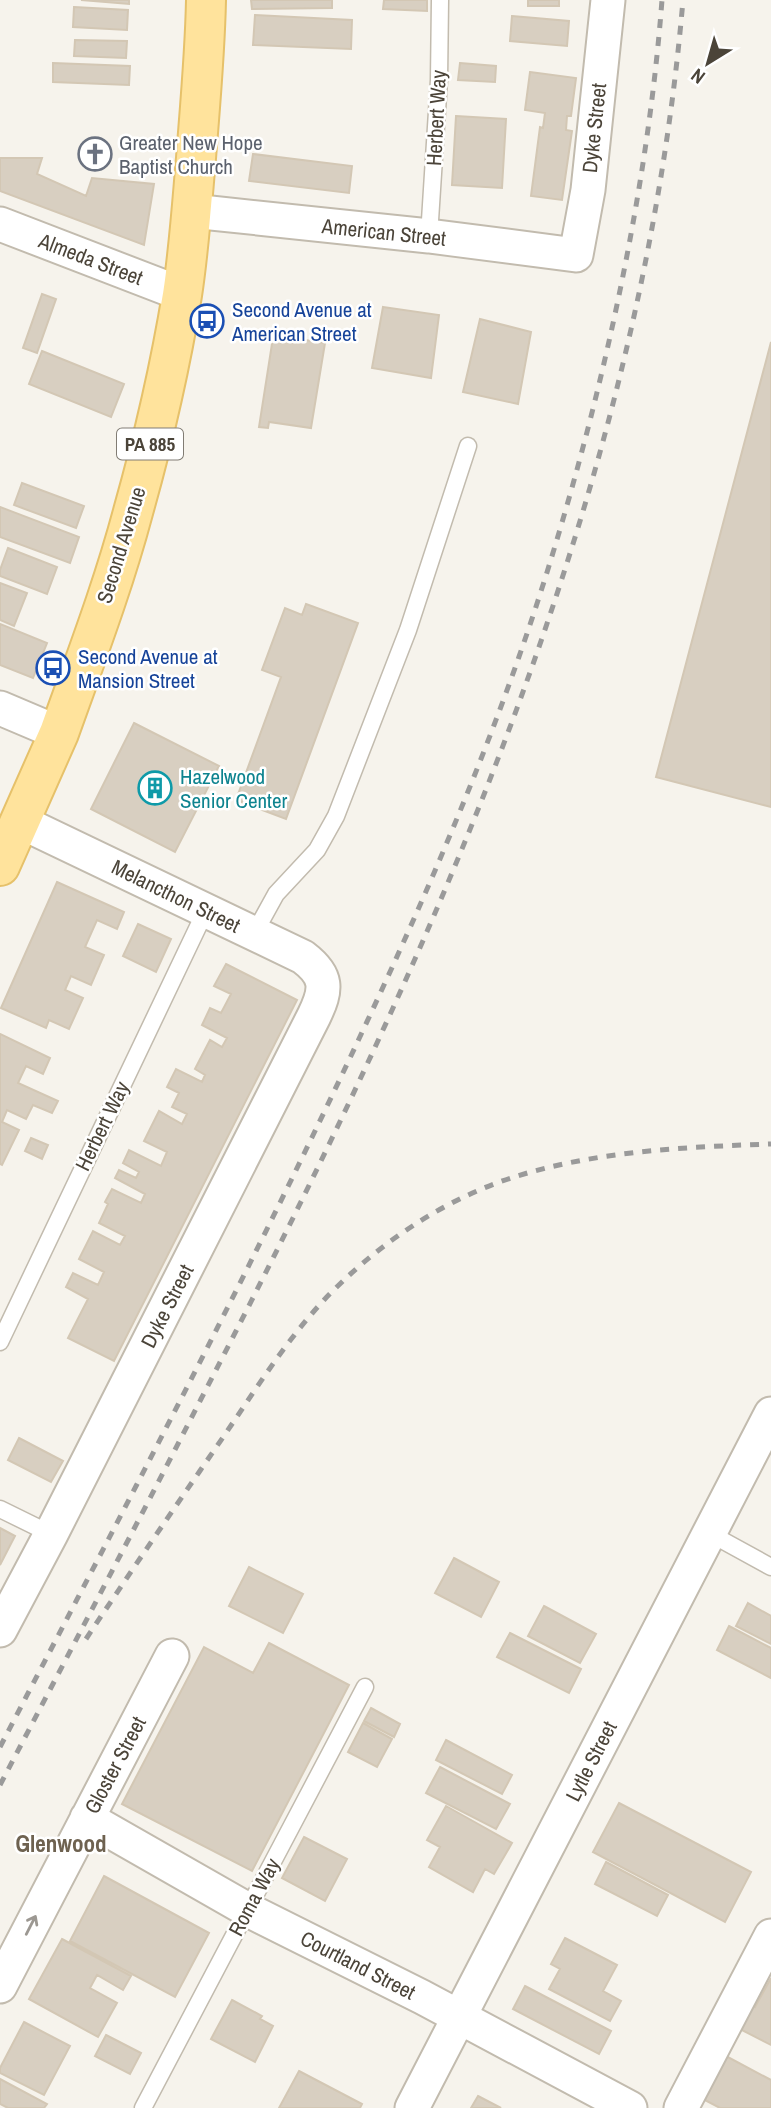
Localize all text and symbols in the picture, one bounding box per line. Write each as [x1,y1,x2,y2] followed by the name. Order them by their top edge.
[673,28,743,98] north arrow
[685,63,710,90] text: N
[419,69,453,167] street label: Herbert Way
[575,82,613,174] street label: Dyke Street
[119,128,263,181] place label: Greater New Hope Baptist Church
[76,135,114,173] church icon: Greater New Hope Baptist Church
[320,211,448,253] street label: American Street
[34,226,147,292] street label: Almeda Street
[231,295,372,348] place label: Second Avenue at American Street
[188,302,226,340] bus stop icon: Second Avenue at American Street
[117,428,183,460] road number: PA 885
[90,483,152,607] street label: Second Avenue
[78,642,218,695] place label: Second Avenue at Mansion Street
[34,649,72,687] bus stop icon: Second Avenue at Mansion Street
[180,762,287,815] place label: Hazelwood Senior Center
[136,769,174,807] building icon: Hazelwood Senior Center
[107,852,245,940] street label: Melancthon Street
[68,1076,136,1176] street label: Herbert Way
[134,1259,200,1353] street label: Dyke Street
[77,1711,153,1819] street label: Gloster Street
[558,1716,624,1806] street label: Lytle Street
[15,1828,107,1859] district label: Glenwood
[221,1853,287,1941] street label: Roma Way
[25,1915,39,1936] one-way arrow
[296,1924,421,2006] street label: Courtland Street

